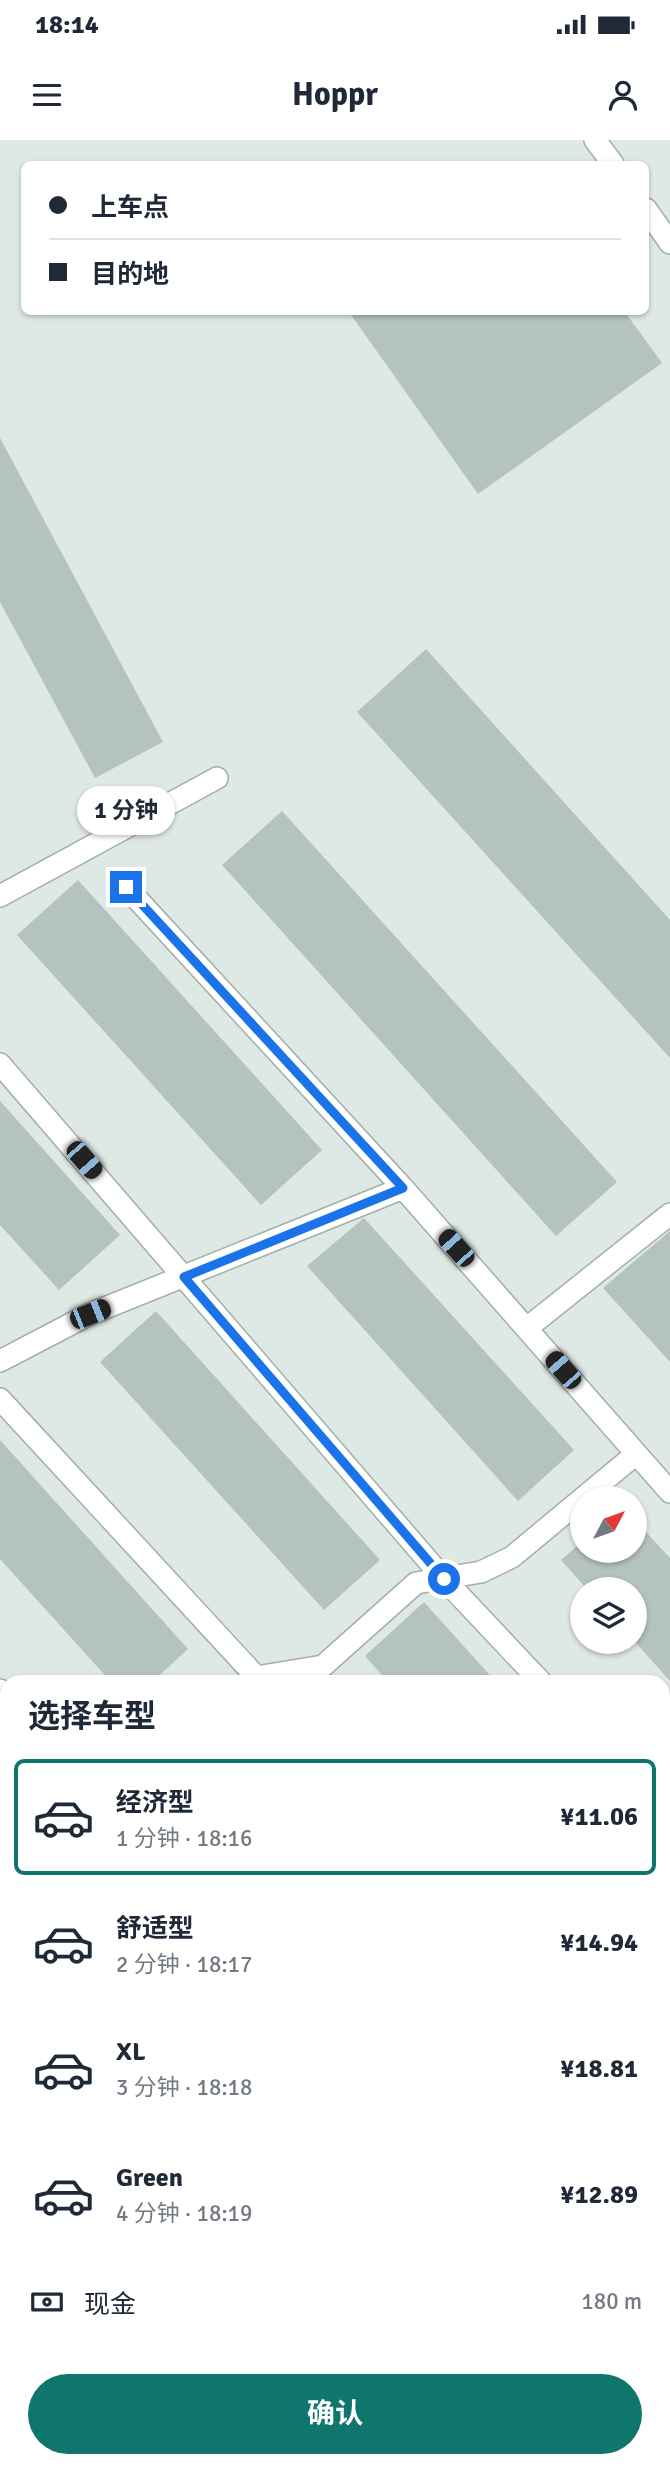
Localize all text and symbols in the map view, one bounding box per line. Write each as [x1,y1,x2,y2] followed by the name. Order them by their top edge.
[35,9,99,41] text: 18:14
[292,75,378,114] text: Hoppr
[28,76,66,114] icon: menu
[604,76,642,114] icon: person
[91,192,169,224] text: 上车点
[91,259,169,291] text: 目的地
[77,786,175,834] callout: 1 分钟
[94,796,158,825] text: 1 分钟
[110,871,142,903] route end
[63,1137,106,1183] car
[435,1225,478,1271] car
[67,1296,114,1332] car
[542,1347,585,1393] car
[570,1486,648,1563] north arrow
[570,1486,647,1654] map controls
[428,1563,460,1595] route start
[570,1577,647,1654] button: layers
[28,1697,156,1736] text: 选择车型
[32,1786,95,1849] icon: car
[116,1787,194,1819] text: 经济型
[560,1801,638,1833] text: ¥11.06
[116,1824,252,1853] text: 1 分钟 · 18:16
[32,1912,95,1975] icon: car
[116,1913,194,1945] text: 舒适型
[560,1927,638,1959] text: ¥14.94
[116,1950,252,1979] text: 2 分钟 · 18:17
[116,2036,146,2068] text: XL
[32,2038,95,2101] icon: car
[560,2053,638,2085] text: ¥18.81
[116,2073,252,2102] text: 3 分钟 · 18:18
[116,2162,183,2194] text: Green
[32,2164,95,2227] icon: car
[560,2179,638,2211] text: ¥12.89
[116,2199,252,2228] text: 4 分钟 · 18:19
[28,2283,66,2321] icon: cash
[581,2287,642,2316] text: 180 m
[84,2289,136,2321] text: 现金
[28,2374,642,2454] button: 确认

